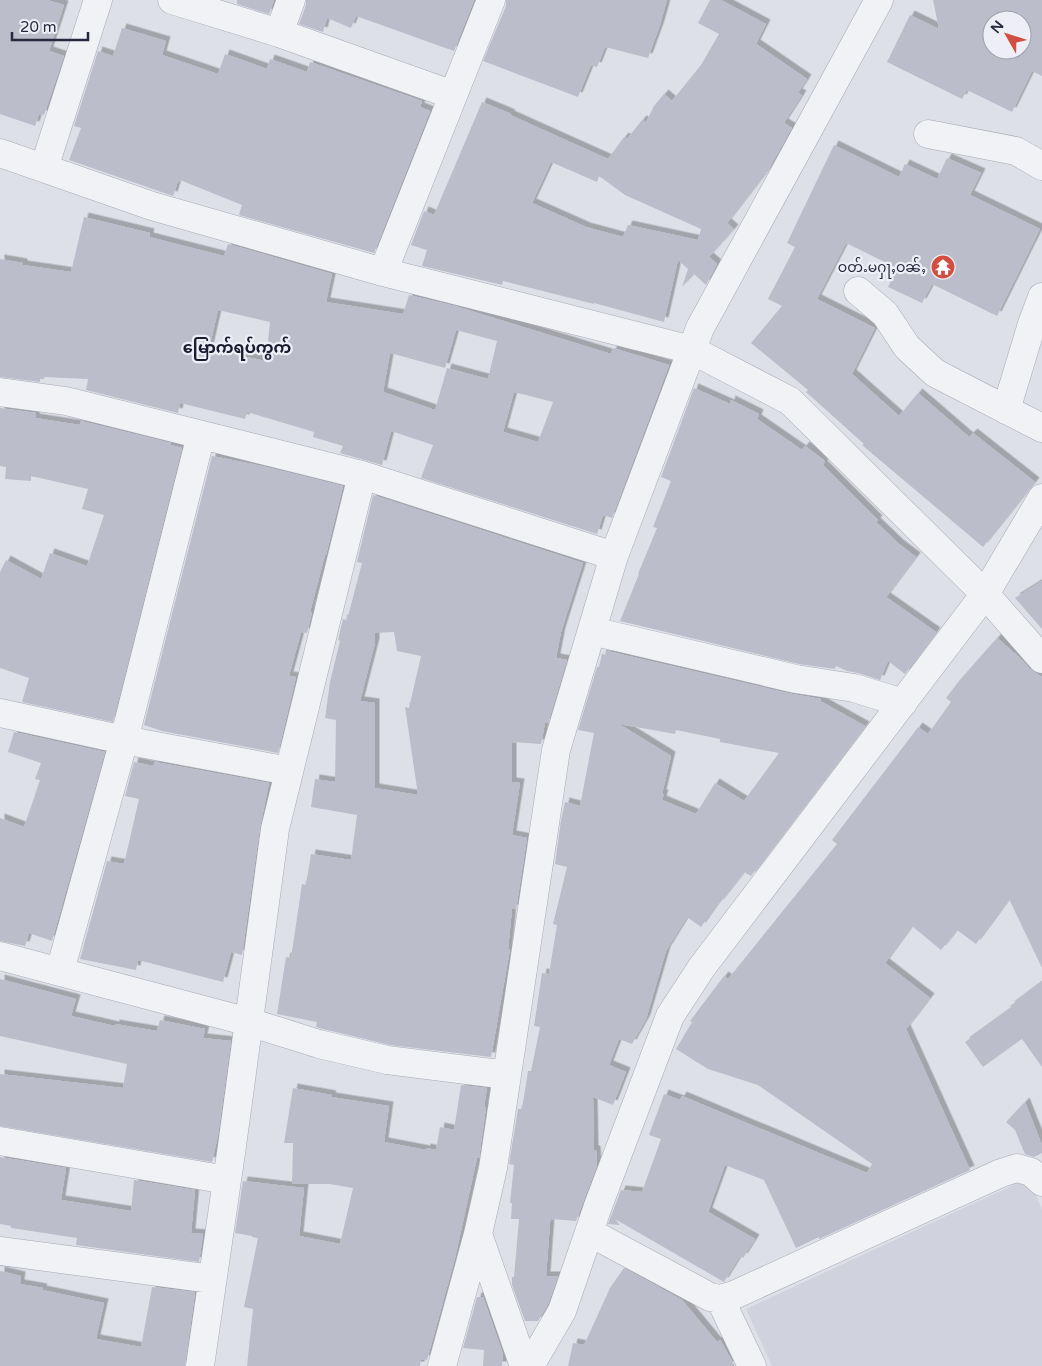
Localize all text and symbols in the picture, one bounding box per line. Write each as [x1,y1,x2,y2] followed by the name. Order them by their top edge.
[12,10,89,42] scale bar
[982,10,1032,60] north arrow
[987,17,1007,37] text: N
[20,18,57,36] text: 20 m
[930,254,956,280] temple icon: ဝတ်ႉမႁႃႇဝၼ်ႇ
[838,257,926,279] place label: ဝတ်ႉမႁႃႇဝၼ်ႇ
[183,336,292,361] district label: မြောက်ရပ်ကွက်

